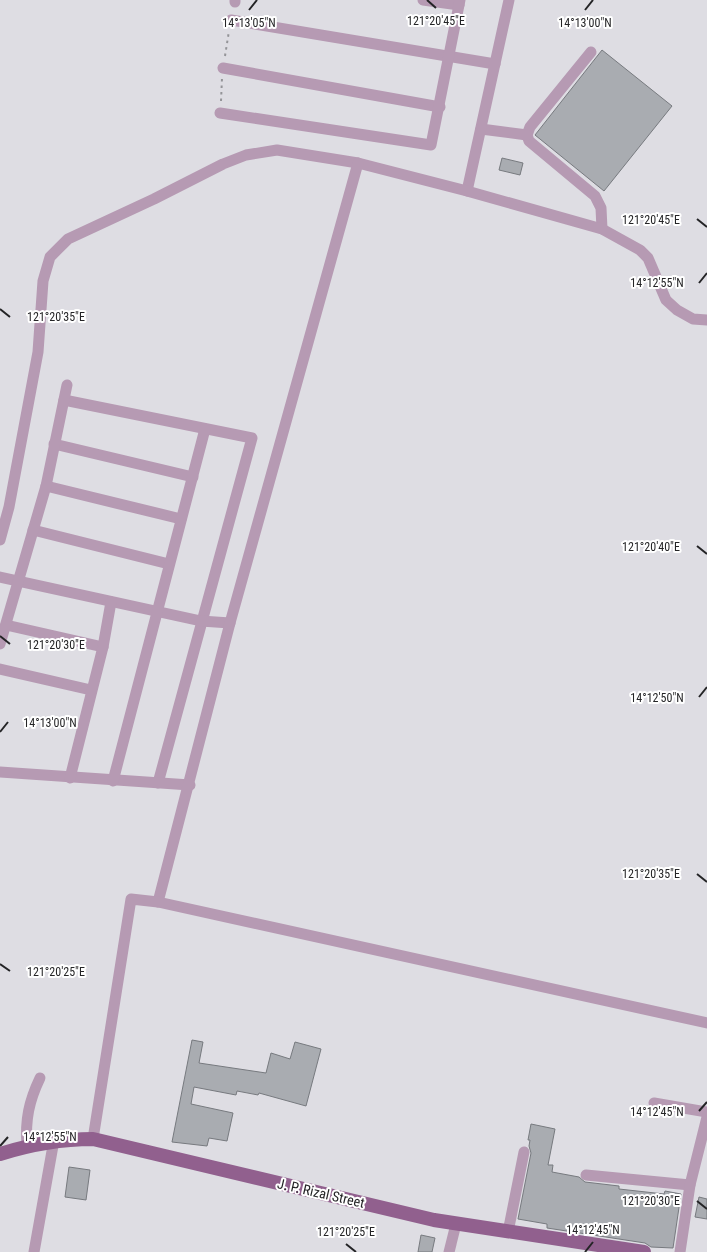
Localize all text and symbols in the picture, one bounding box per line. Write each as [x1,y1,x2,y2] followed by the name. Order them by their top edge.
[407,14,465,28] text: 121°20'45"E
[222,16,276,30] text: 14°13'05"N
[558,16,612,30] text: 14°13'00"N
[622,213,680,227] text: 121°20'45"E
[630,276,684,290] text: 14°12'55"N
[27,310,85,324] text: 121°20'35"E
[622,540,680,554] text: 121°20'40"E
[27,638,85,652] text: 121°20'30"E
[630,691,684,705] text: 14°12'50"N
[23,716,77,730] text: 14°13'00"N
[622,867,680,881] text: 121°20'35"E
[27,965,85,979] text: 121°20'25"E
[630,1105,684,1119] text: 14°12'45"N
[23,1130,77,1144] text: 14°12'55"N
[276,1175,366,1211] street label: J. P. Rizal Street
[622,1194,680,1208] text: 121°20'30"E
[566,1223,620,1237] text: 14°12'45"N
[317,1225,375,1239] text: 121°20'25"E

